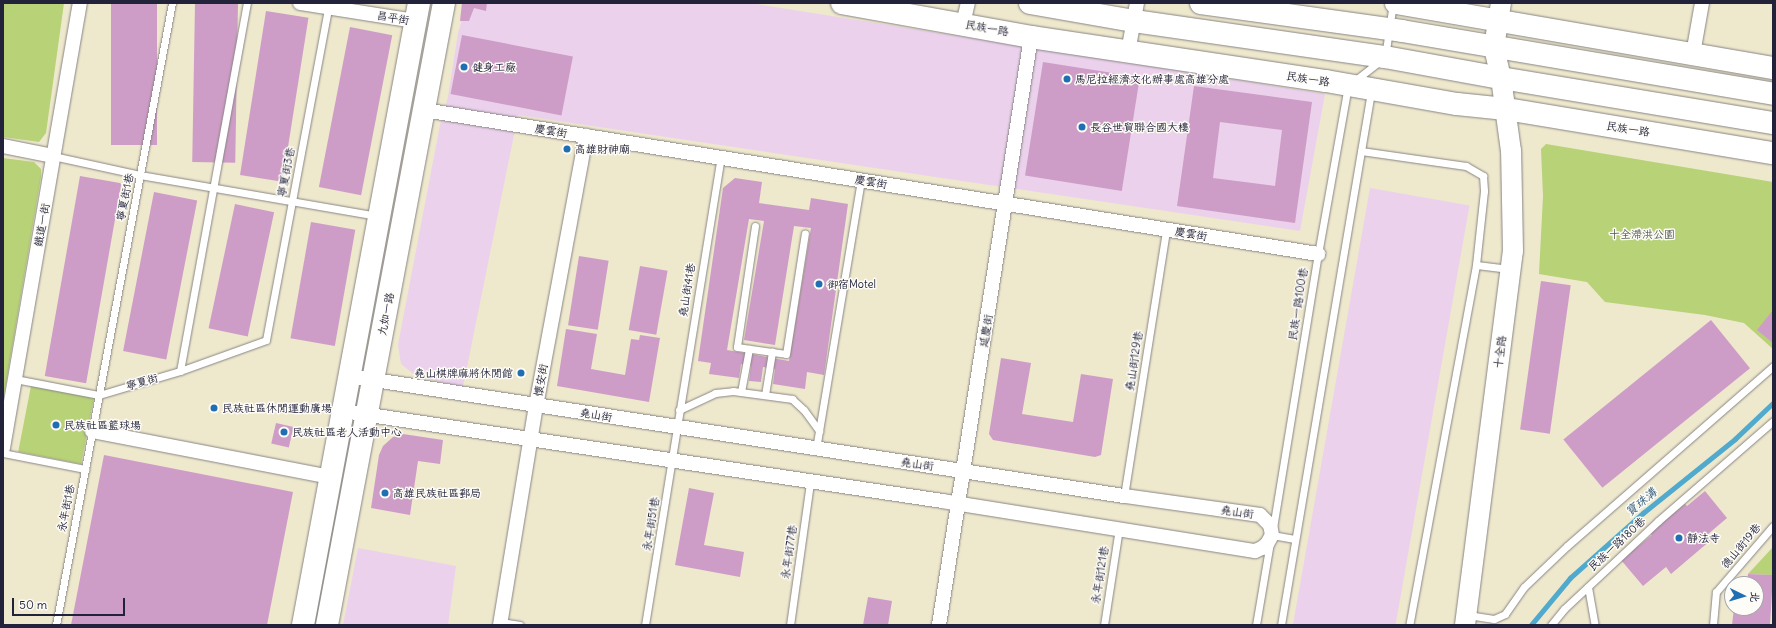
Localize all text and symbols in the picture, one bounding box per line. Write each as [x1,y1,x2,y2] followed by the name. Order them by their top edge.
[376,9,410,27] street label: 昌平街
[964,18,1010,38] street label: 民族一路
[472,60,516,74] place label: 健身工廠
[459,62,469,72] marker: 健身工廠
[1285,69,1331,89] street label: 民族一路
[1075,72,1229,86] place label: 馬尼拉經濟文化辦事處高雄分處
[1062,74,1072,84] marker: 馬尼拉經濟文化辦事處高雄分處
[1605,119,1651,139] street label: 民族一路
[1090,120,1189,134] place label: 長谷世貿聯合國大樓
[534,122,568,140] street label: 慶雲街
[1077,122,1087,132] marker: 長谷世貿聯合國大樓
[575,142,630,156] place label: 高雄財神廟
[562,144,572,154] marker: 高雄財神廟
[275,146,297,198] street label: 寧夏街3巷
[114,172,136,222] street label: 寧夏街1巷
[854,173,888,191] street label: 慶雲街
[32,202,52,248] street label: 鐵道一街
[1174,225,1208,243] street label: 慶雲街
[1609,227,1675,241] park label: 十全滯洪公園
[676,262,698,318] street label: 堯山街41巷
[1286,267,1310,341] street label: 民族一路100巷
[827,277,876,291] place label: 御宿Motel
[814,279,824,289] marker: 御宿Motel
[375,291,397,337] street label: 九如一路
[977,314,995,348] street label: 延慶街
[1123,330,1145,392] street label: 堯山街129巷
[1491,335,1509,369] street label: 十全路
[532,363,550,397] street label: 懷安街
[414,366,513,380] place label: 堯山棋牌麻將休閒館
[516,368,526,378] marker: 堯山棋牌麻將休閒館
[124,371,160,393] street label: 寧夏街
[222,401,332,415] place label: 民族社區休閒運動廣場
[209,403,219,413] marker: 民族社區休閒運動廣場
[579,406,613,424] street label: 堯山街
[64,418,141,432] place label: 民族社區籃球場
[51,420,61,430] marker: 民族社區籃球場
[292,425,402,439] place label: 民族社區老人活動中心
[279,427,289,437] marker: 民族社區老人活動中心
[900,455,934,473] street label: 堯山街
[55,483,77,533] street label: 永年街1巷
[1623,485,1659,519] water label: 寶珠溝
[393,486,481,500] place label: 高雄民族社區郵局
[380,488,390,498] marker: 高雄民族社區郵局
[640,496,662,552] street label: 永年街51巷
[1220,503,1254,521] street label: 堯山街
[1586,514,1648,574] street label: 民族一路180巷
[1718,521,1764,571] street label: 德山街19巷
[779,524,799,580] street label: 永年街77巷
[1687,531,1720,545] place label: 靜法寺
[1674,533,1684,543] marker: 靜法寺
[1089,545,1111,605] street label: 永年街121巷
[1724,576,1764,616] north arrow
[14,590,127,616] scale bar
[1748,591,1762,603] text: 北
[19,597,47,612] text: 50 m

